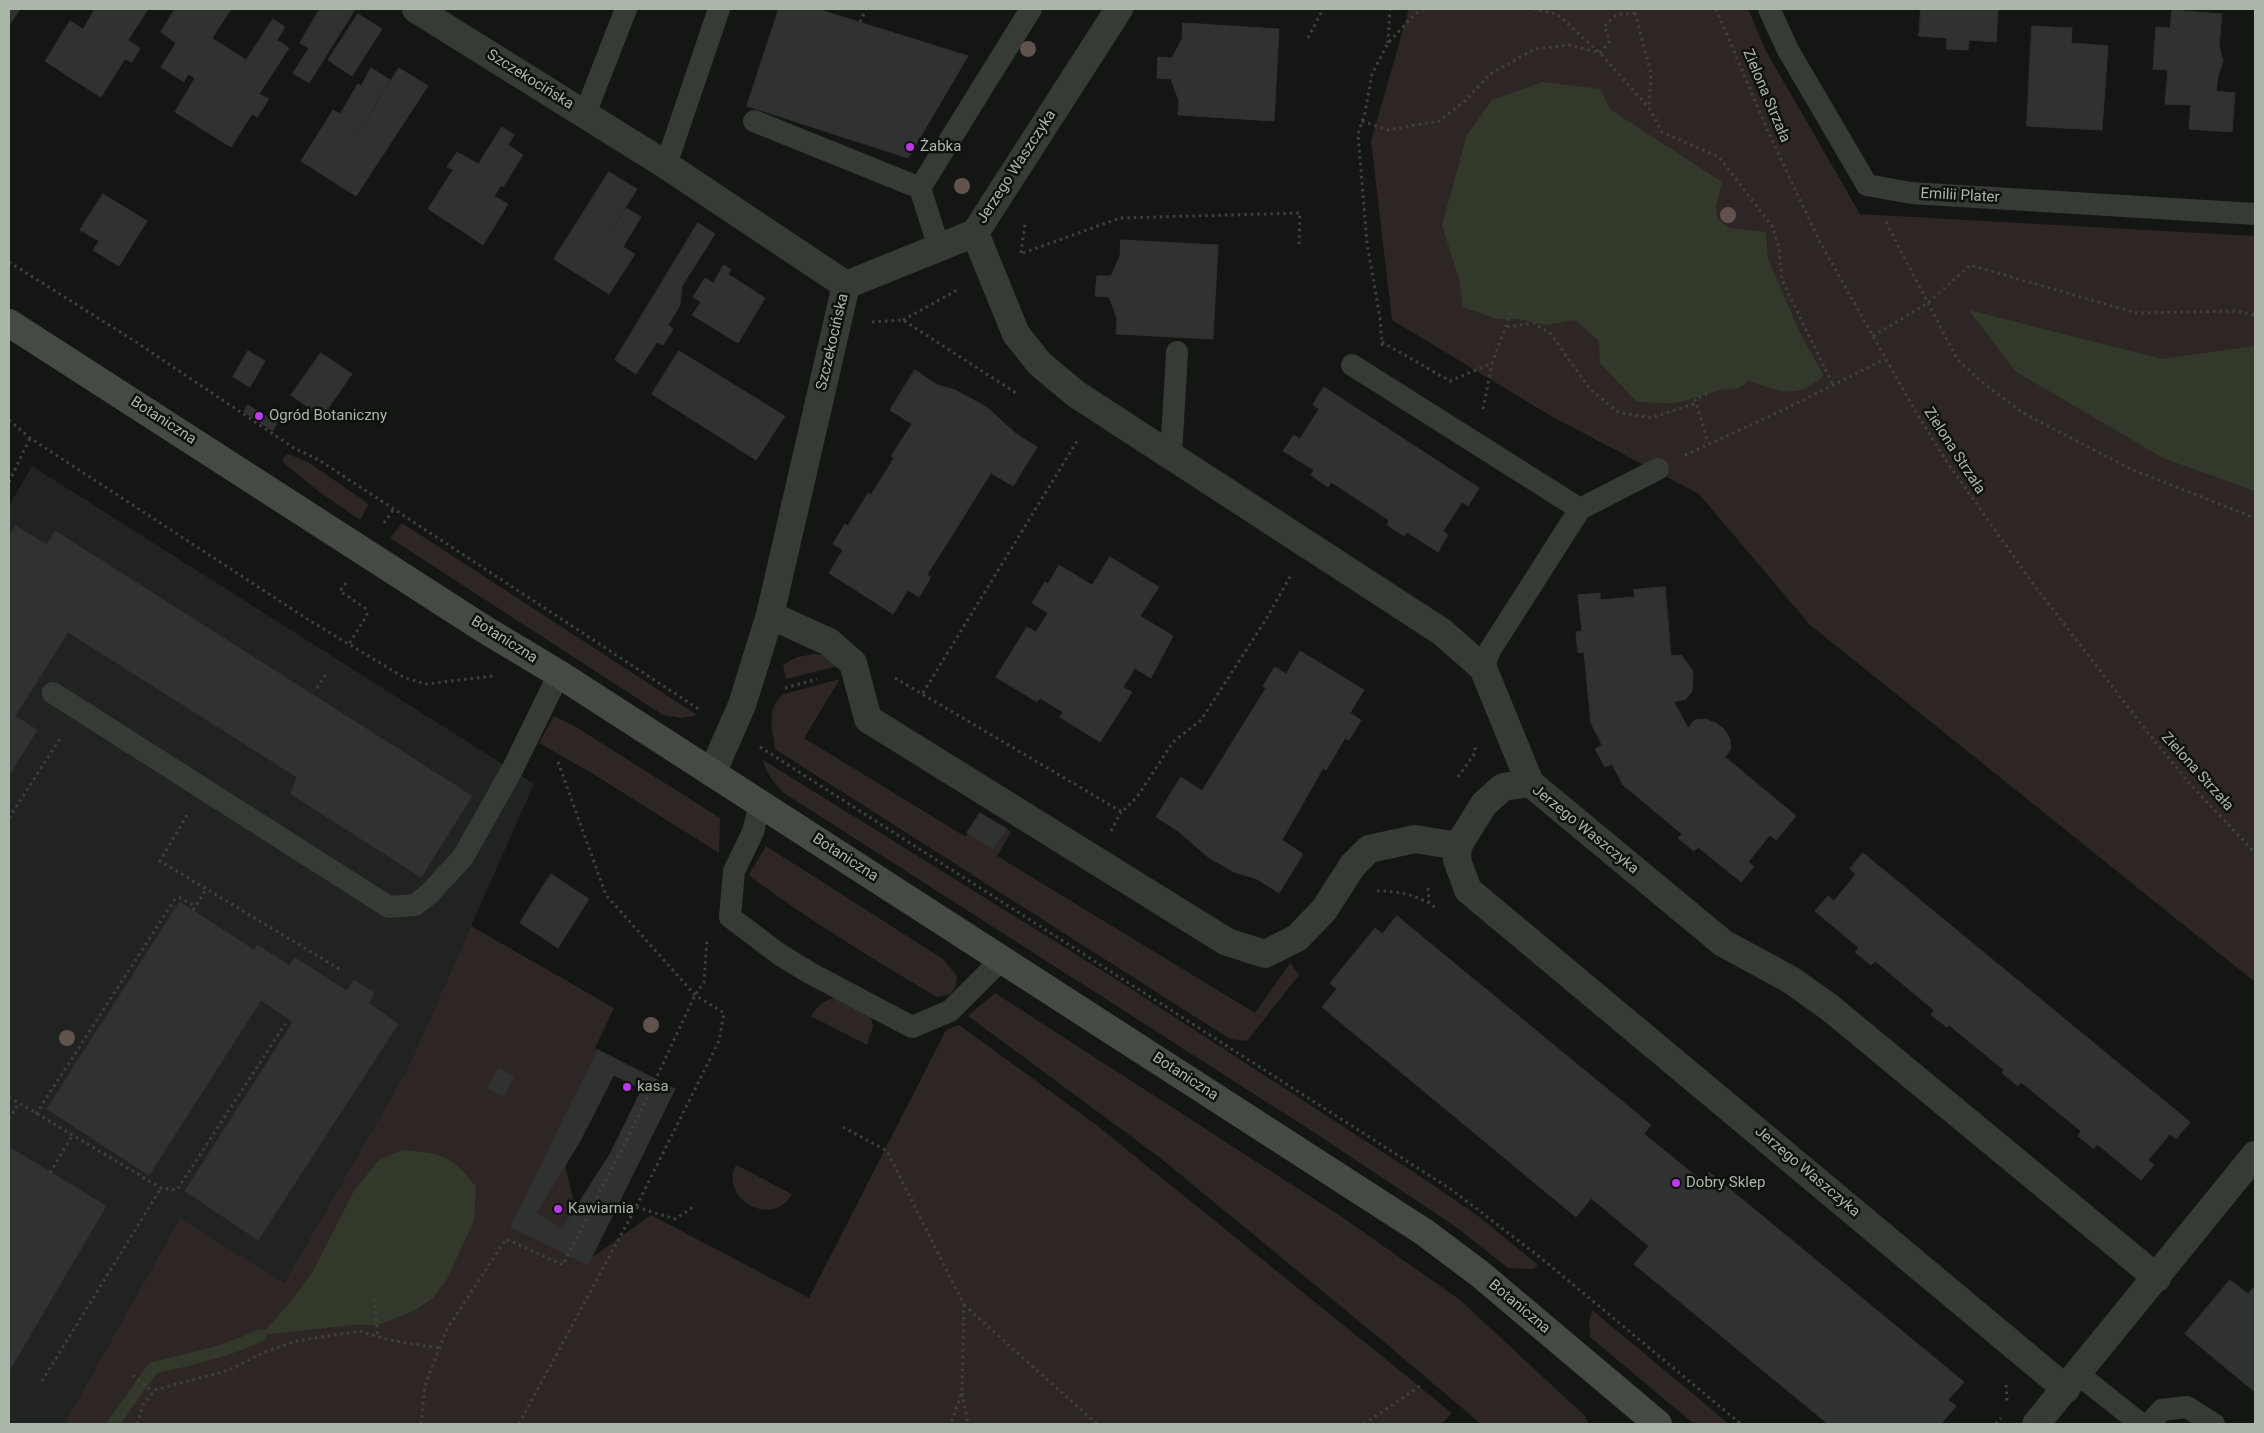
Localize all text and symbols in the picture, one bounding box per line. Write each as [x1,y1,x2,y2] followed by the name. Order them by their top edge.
[483,46,577,114] street label: Szczekocińska
[1738,47,1794,145] street label: Zielona Strzała
[974,107,1060,227] street label: Jerzego Waszczyka
[920,138,961,156] place label: Żabka
[904,141,916,153] marker: Żabka
[1920,185,2000,207] street label: Emilii Plater
[813,292,853,392] street label: Szczekocińska
[127,393,199,449] street label: Botaniczna
[1919,404,1989,498] street label: Zielona Strzała
[269,407,387,425] place label: Ogród Botaniczny
[253,410,265,422] marker: Ogród Botaniczny
[468,613,540,667] street label: Botaniczna
[2157,729,2237,815] street label: Zielona Strzała
[1528,782,1642,878] street label: Jerzego Waszczyka
[809,830,881,886] street label: Botaniczna
[1149,1049,1221,1105] street label: Botaniczna
[637,1078,669,1096] place label: kasa
[621,1081,633,1093] marker: kasa
[1751,1123,1863,1221] street label: Jerzego Waszczyka
[1686,1174,1765,1192] place label: Dobry Sklep
[1670,1177,1682,1189] marker: Dobry Sklep
[568,1200,634,1218] place label: Kawiarnia
[552,1203,564,1215] marker: Kawiarnia
[1485,1276,1553,1338] street label: Botaniczna

